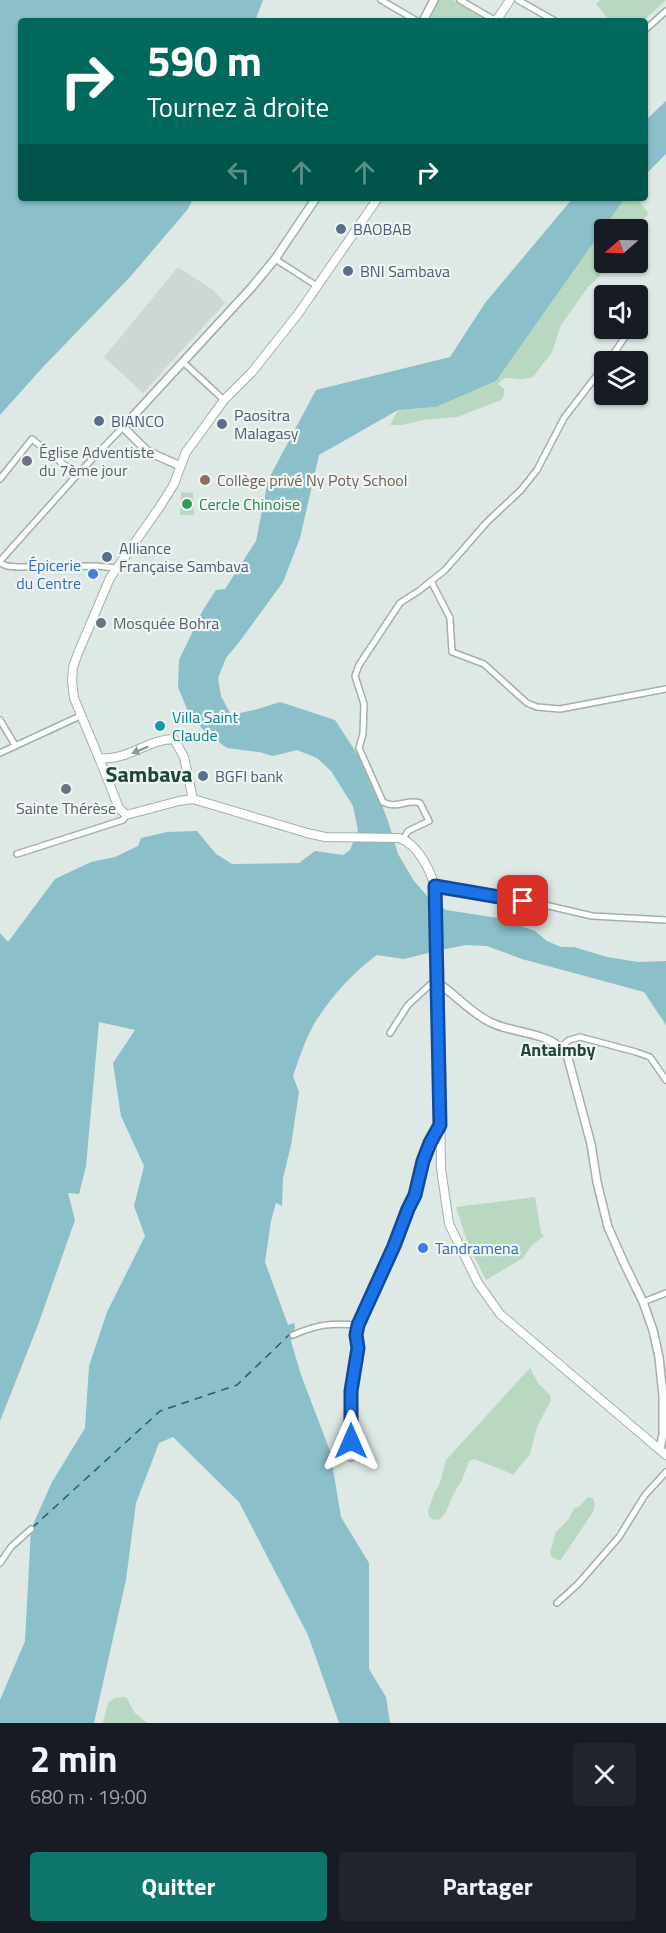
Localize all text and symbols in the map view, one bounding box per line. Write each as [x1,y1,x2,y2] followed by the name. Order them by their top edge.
[147,28,262,92] text: 590 m
[48,42,126,120] icon: right
[147,86,329,127] text: Tournez à droite
[222,156,255,189] icon: left
[285,156,318,189] icon: ahead
[348,156,381,189] icon: ahead
[411,156,444,189] icon: right
[353,217,412,241] place label: BAOBAB
[594,219,648,273] north arrow
[594,219,648,405] map controls
[334,222,348,236] marker: BAOBAB
[360,259,450,283] place label: BNI Sambava
[341,264,355,278] marker: BNI Sambava
[594,285,648,339] button: sound
[594,351,648,405] button: layers
[234,403,299,445] place label: Paositra Malagasy
[111,409,164,433] place label: BIANCO
[92,414,106,428] marker: BIANCO
[215,417,229,431] marker: Paositra Malagasy
[39,440,154,482] place label: Église Adventiste du 7ème jour
[20,454,34,468] marker: Église Adventiste du 7ème jour
[217,468,407,492] place label: Collège privé Ny Poty School
[198,473,212,487] marker: Collège privé Ny Poty School
[199,492,300,516] place label: Cercle Chinoise
[180,497,194,511] marker: Cercle Chinoise
[119,536,249,578] place label: Alliance Française Sambava
[100,550,114,564] marker: Alliance Française Sambava
[16,553,81,595] place label: Épicerie du Centre
[86,567,100,581] marker: Épicerie du Centre
[113,611,219,635] place label: Mosquée Bohra
[94,616,108,630] marker: Mosquée Bohra
[172,705,238,747] place label: Villa Saint Claude
[153,719,167,733] marker: Villa Saint Claude
[130,745,148,755] one-way arrow
[106,757,192,791] district label: Sambava
[215,764,284,788] place label: BGFI bank
[196,769,210,783] marker: BGFI bank
[59,782,73,796] marker: Sainte Thérèse
[16,796,116,820] place label: Sainte Thérèse
[497,875,548,926] pin
[506,884,539,917] icon: arrive
[521,1036,595,1063] district label: Antaimby
[435,1236,519,1260] place label: Tandramena
[416,1241,430,1255] marker: Tandramena
[319,1409,383,1473] position arrow
[30,1731,117,1786] text: 2 min
[573,1743,636,1806] button: close
[30,1781,147,1812] text: 680 m · 19:00
[30,1852,327,1921] button: Quitter
[339,1852,636,1921] button: Partager

